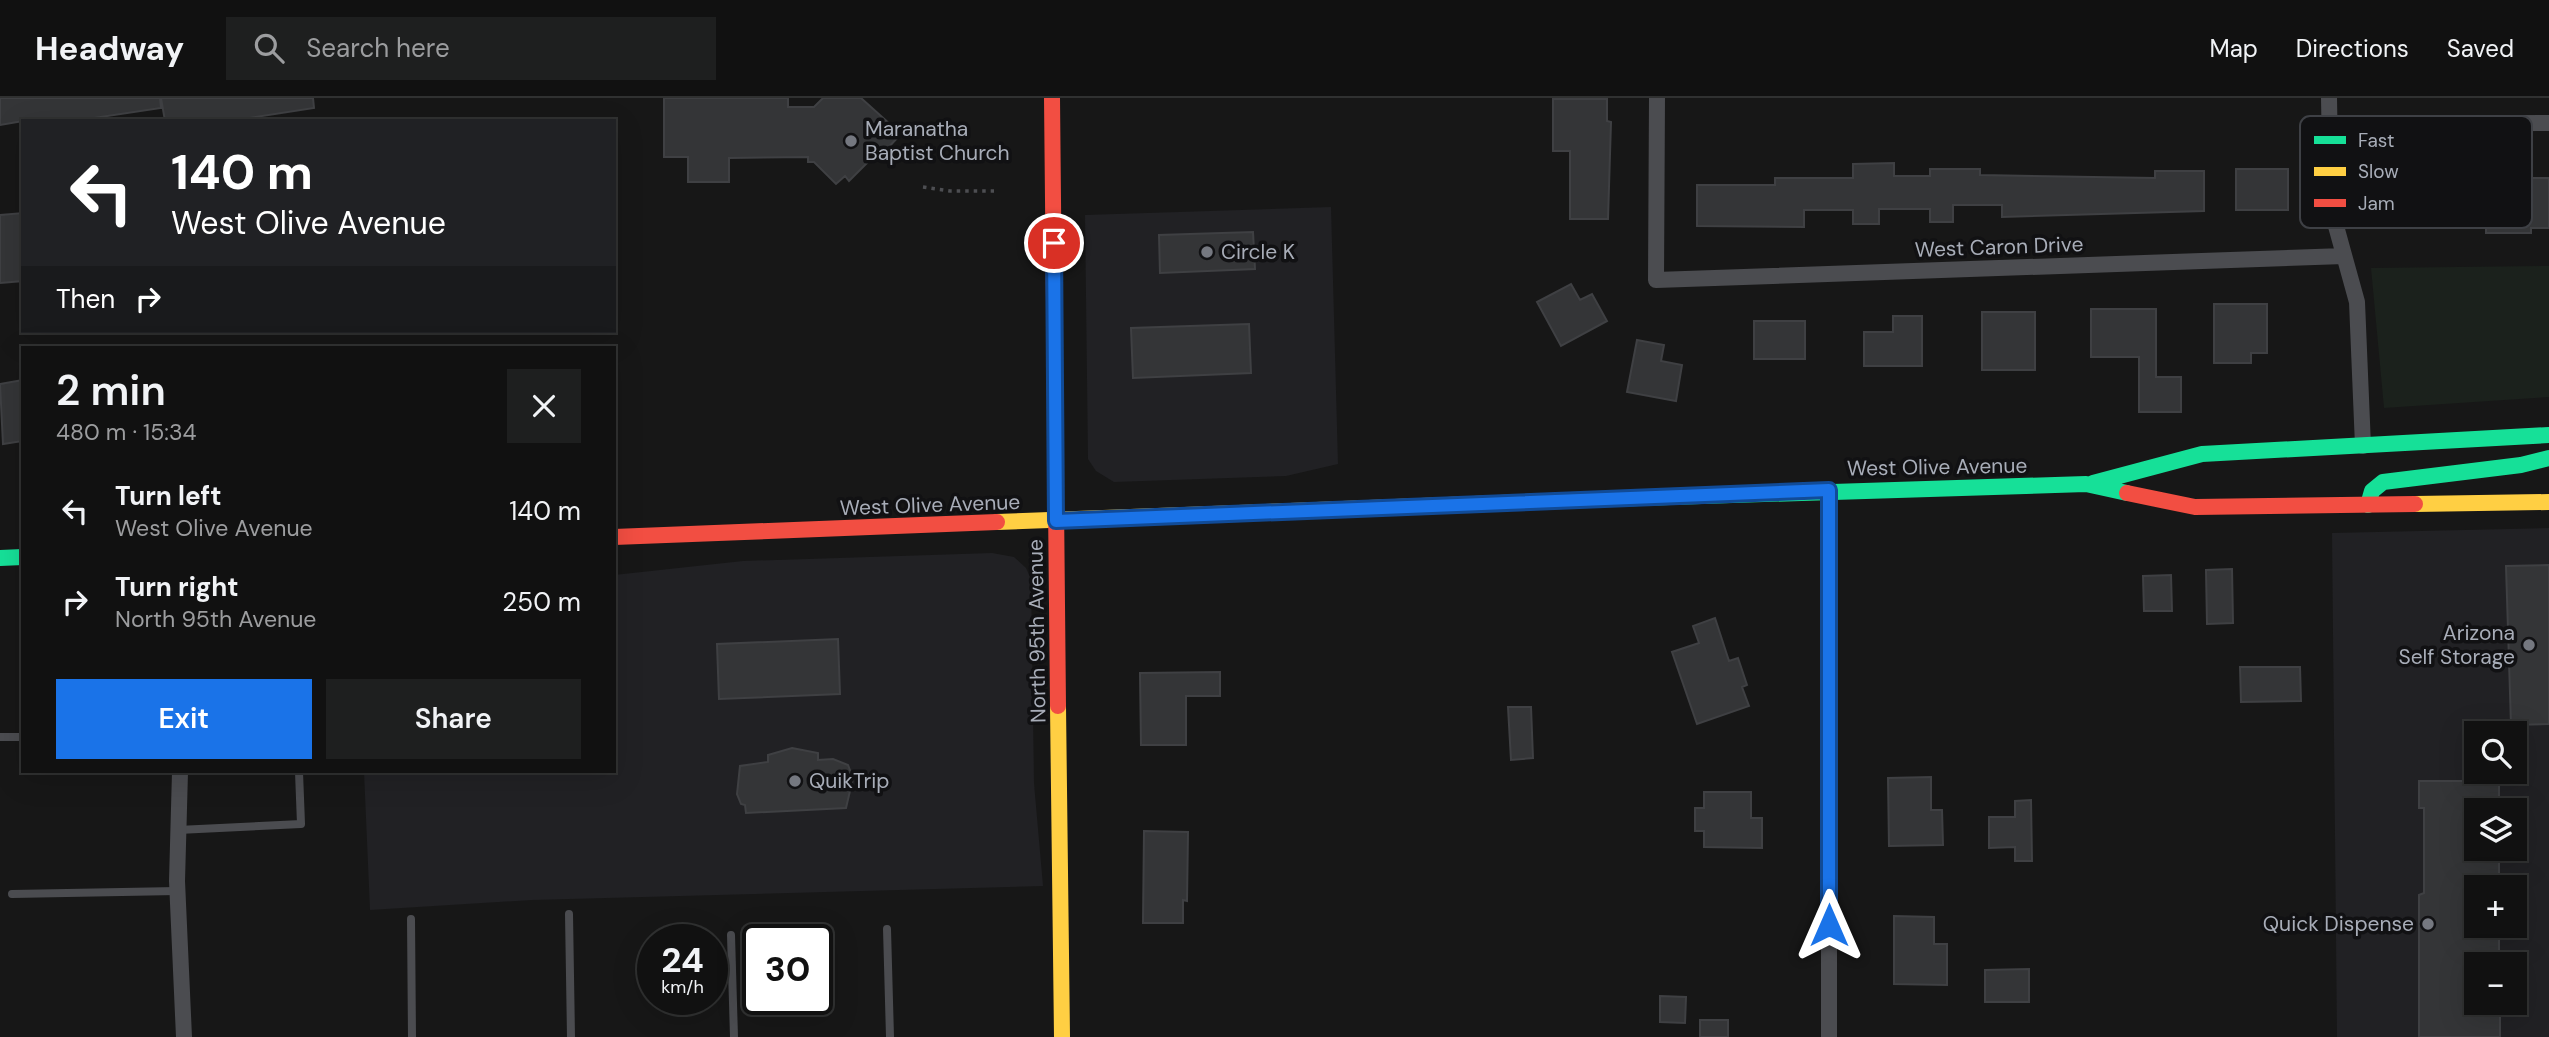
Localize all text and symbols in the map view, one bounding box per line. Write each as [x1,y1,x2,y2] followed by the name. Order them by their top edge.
[226,17,716,80] search box
[35,27,184,70] text: Headway
[250,29,288,67] icon: search
[306,31,450,65] text: Search here
[2210,33,2258,64] text: Map
[2296,33,2409,64] text: Directions
[2447,33,2514,64] text: Saved
[865,115,1010,167] place label: Maranatha Baptist Church
[2300,116,2532,228] legend
[2358,128,2394,153] text: Fast
[843,133,859,149] marker: Maranatha Baptist Church
[171,140,313,204] text: 140 m
[56,147,147,238] icon: left
[2358,159,2399,184] text: Slow
[2358,191,2395,216] text: Jam
[171,202,446,244] text: West Olive Avenue
[1024,213,1084,273] pin
[1035,224,1073,262] icon: arrive
[1914,230,2084,264] street label: West Caron Drive
[1221,238,1295,266] place label: Circle K
[1199,244,1215,260] marker: Circle K
[129,280,167,318] icon: right
[56,282,115,316] text: Then
[56,363,166,418] text: 2 min
[507,369,581,443] button: close
[56,417,196,447] text: 480 m · 15:34
[1847,451,2028,483] street label: West Olive Avenue
[115,479,222,513] text: Turn left
[839,488,1021,522] street label: West Olive Avenue
[56,492,94,530] icon: left
[509,494,581,528] text: 140 m
[115,513,313,543] text: West Olive Avenue
[1021,539,1053,723] street label: North 95th Avenue
[115,570,239,604] text: Turn right
[56,583,94,621] icon: right
[502,585,581,619] text: 250 m
[115,604,316,634] text: North 95th Avenue
[2398,619,2515,671] place label: Arizona Self Storage
[2521,637,2537,653] marker: Arizona Self Storage
[56,679,312,759] button: Exit
[326,679,581,759] button: Share
[2464,721,2527,1015] map controls
[2464,721,2527,784] button: search
[809,767,889,795] place label: QuikTrip
[787,773,803,789] marker: QuikTrip
[2464,798,2527,861] button: layers
[2464,875,2527,938] button: +
[1792,888,1866,962] position arrow
[2263,910,2414,938] place label: Quick Dispense
[2420,916,2436,932] marker: Quick Dispense
[742,924,833,1015] speed limit sign: 30
[661,937,704,983] text: 24
[2464,952,2527,1015] button: −
[661,975,704,999] text: km/h

